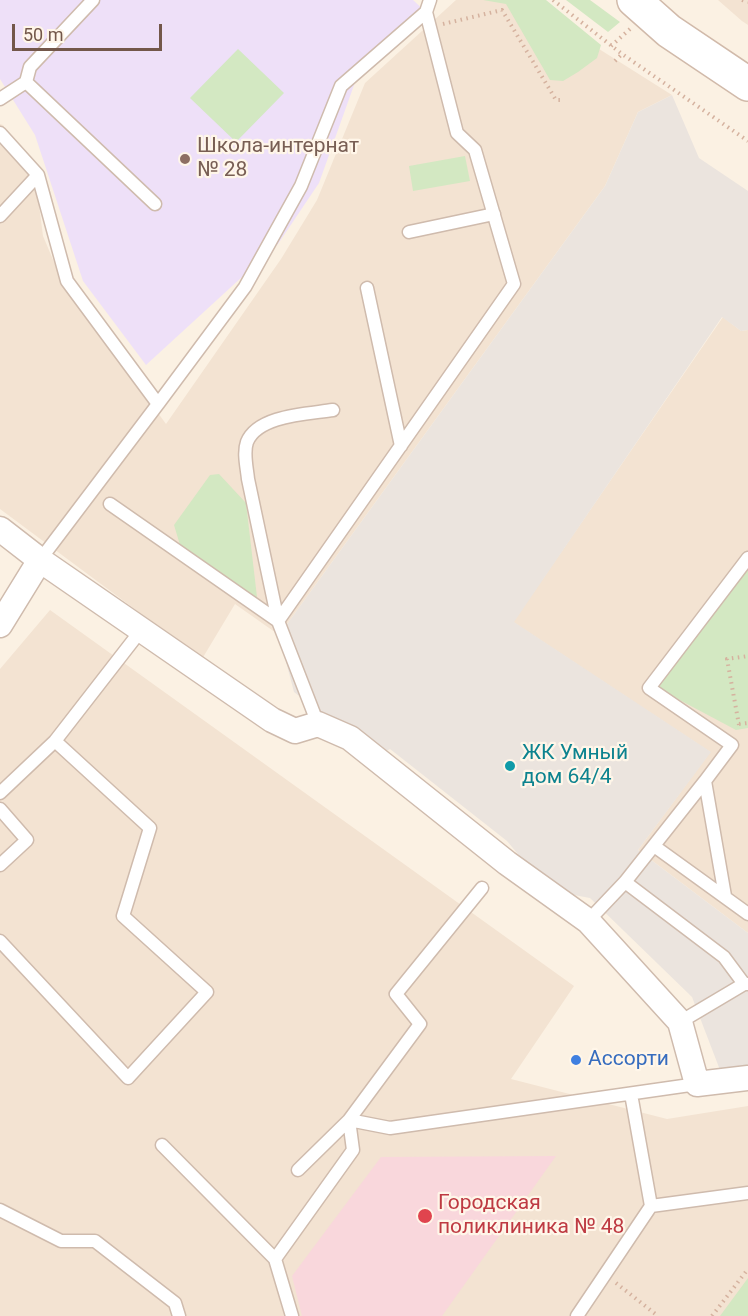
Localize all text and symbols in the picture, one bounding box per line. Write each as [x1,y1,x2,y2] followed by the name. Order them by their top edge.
[15,12,165,50] scale bar
[23,24,63,45] text: 50 m
[197,134,359,184] place label: Школа-интернат № 28
[178,152,192,166] marker: Школа-интернат № 28
[522,741,628,791] place label: ЖК Умный дом 64/4
[503,759,517,773] marker: ЖК Умный дом 64/4
[588,1047,669,1073] place label: Ассорти
[569,1053,583,1067] marker: Ассорти
[438,1191,624,1241] place label: Городская поликлиника № 48
[416,1207,434,1225] marker: Городская поликлиника № 48

